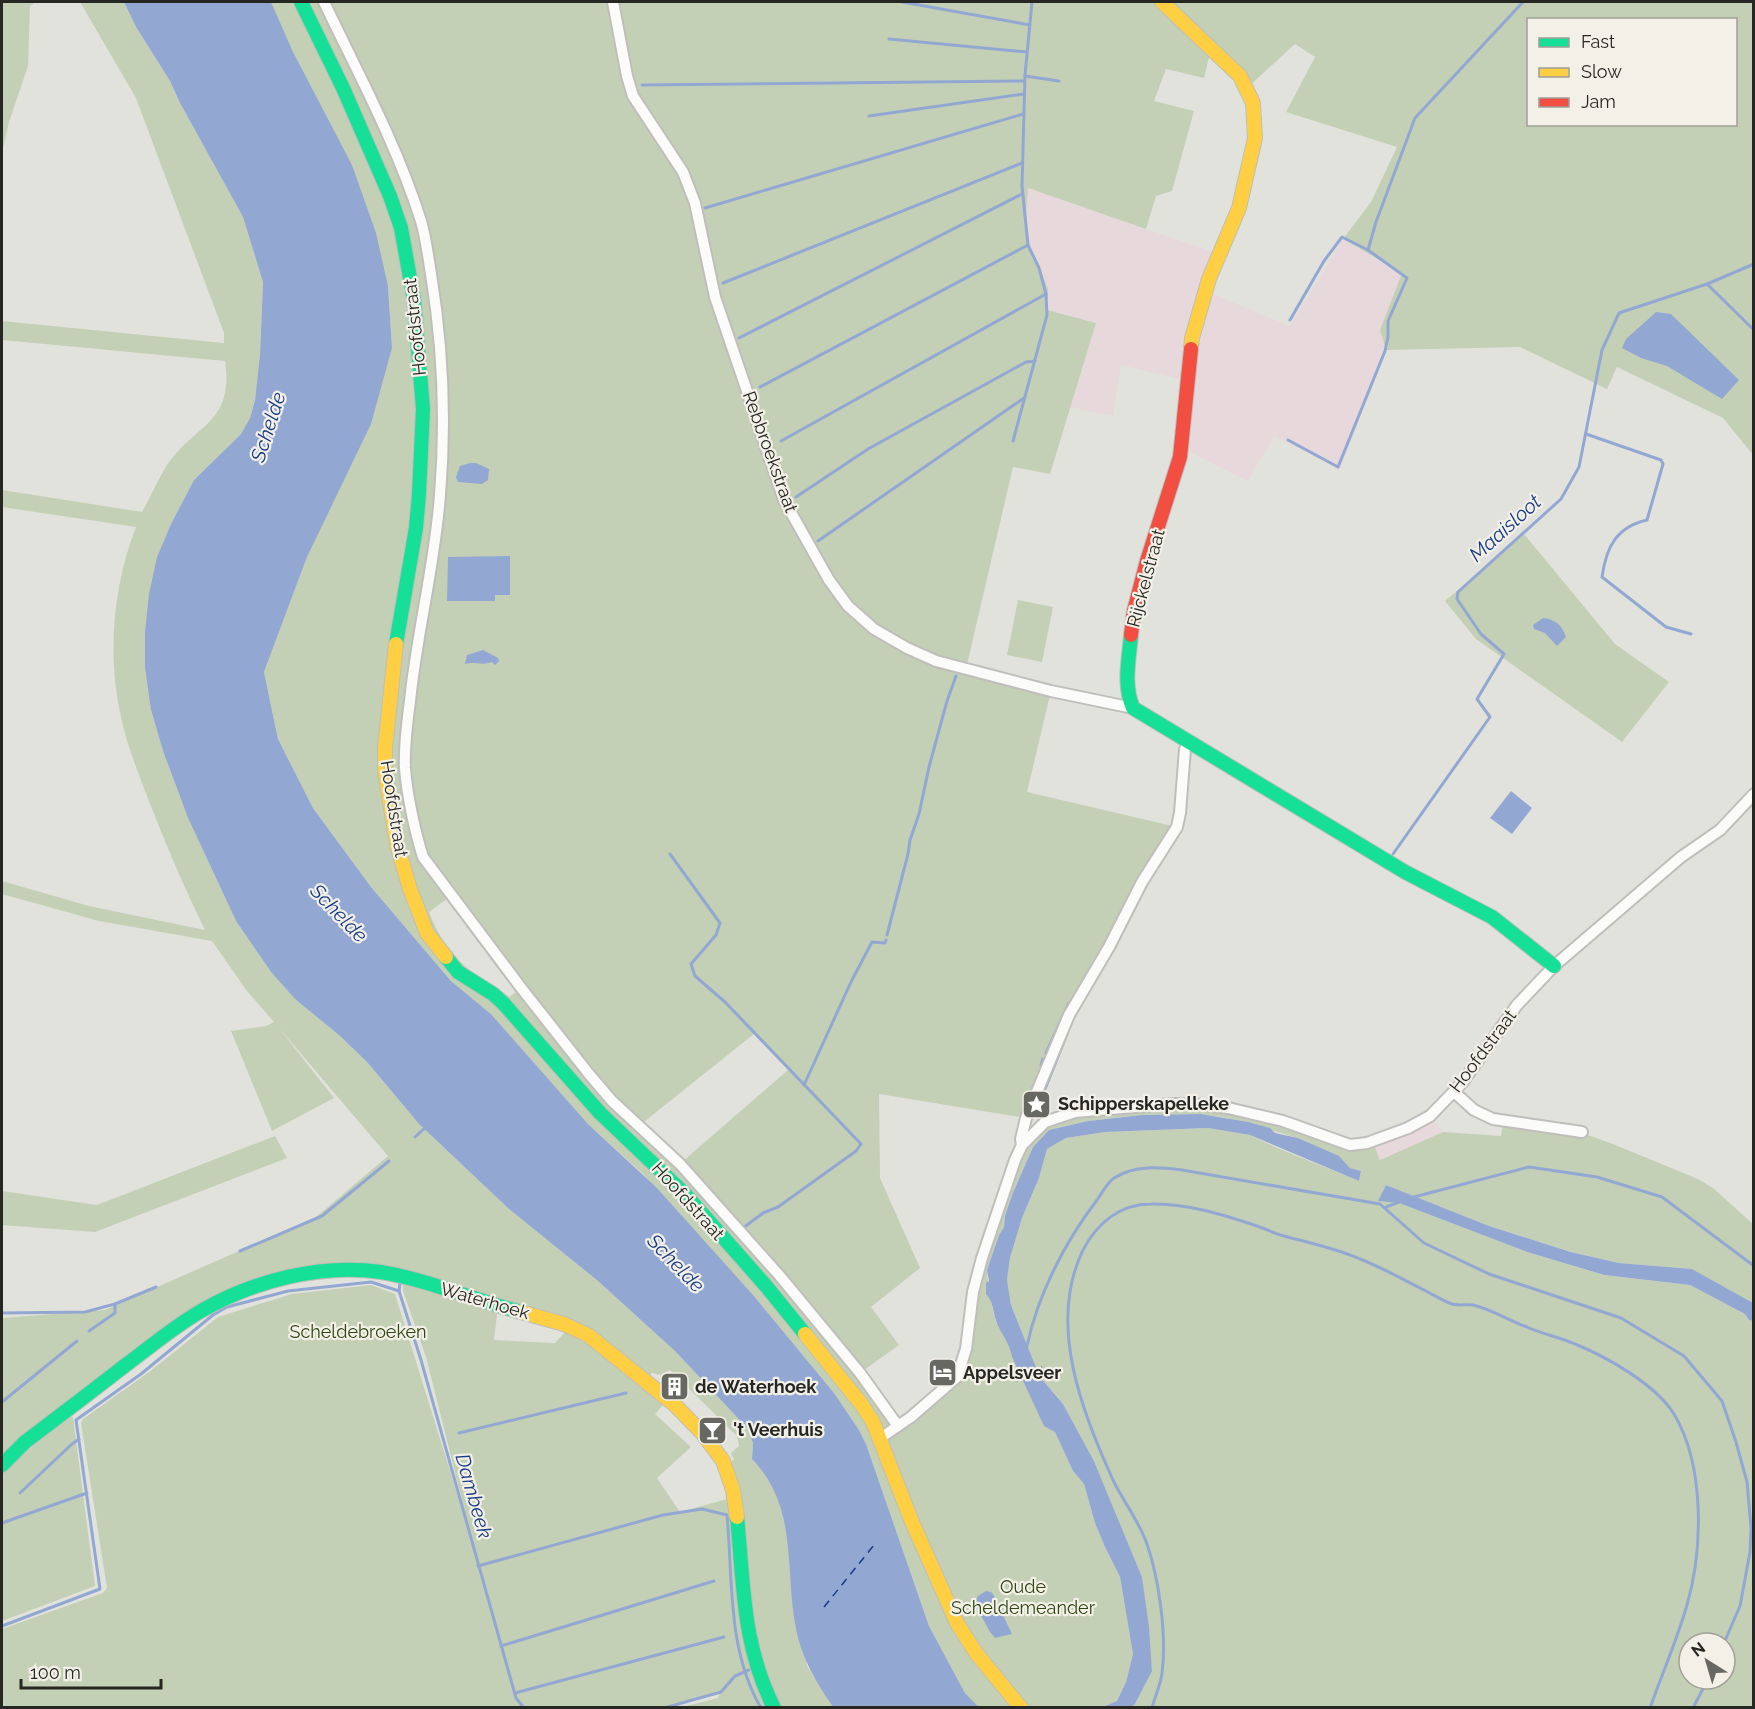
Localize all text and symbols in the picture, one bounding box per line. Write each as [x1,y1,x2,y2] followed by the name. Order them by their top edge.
[1527,18,1737,126] legend
[1581,31,1615,52] text: Fast
[1581,61,1622,82] text: Slow
[1581,91,1616,112] text: Jam
[399,277,430,377] street label: Hoofdstraat
[739,388,802,515] street label: Rebbroekstraat
[245,389,291,466] water label: Schelde
[1464,489,1546,567] water label: Maaisloot
[1122,527,1169,629] street label: Rijckelstraat
[376,759,413,859] street label: Hoofdstraat
[305,878,373,947] water label: Schelde
[1445,1005,1520,1096] street label: Hoofdstraat
[1021,1088,1053,1120] place icon: Schipperskapelleke
[1058,1093,1229,1114] place label: Schipperskapelleke
[648,1157,729,1244] street label: Hoofdstraat
[642,1228,710,1297] water label: Schelde
[438,1278,533,1323] street label: Waterhoek
[289,1321,427,1342] park label: Scheldebroeken
[926,1357,958,1389] hotel icon: Appelsveer
[963,1362,1061,1383] place label: Appelsveer
[658,1371,690,1403] building icon: de Waterhoek
[695,1376,817,1397] place label: de Waterhoek
[696,1414,728,1446] bar icon: 't Veerhuis
[733,1419,823,1440] place label: 't Veerhuis
[450,1451,498,1542] water label: Dambeek
[951,1576,1096,1618] park label: Oude Scheldemeander
[1677,1631,1737,1691] north arrow
[1688,1638,1709,1661] text: N
[21,1652,160,1690] scale bar
[30,1662,81,1683] text: 100 m

